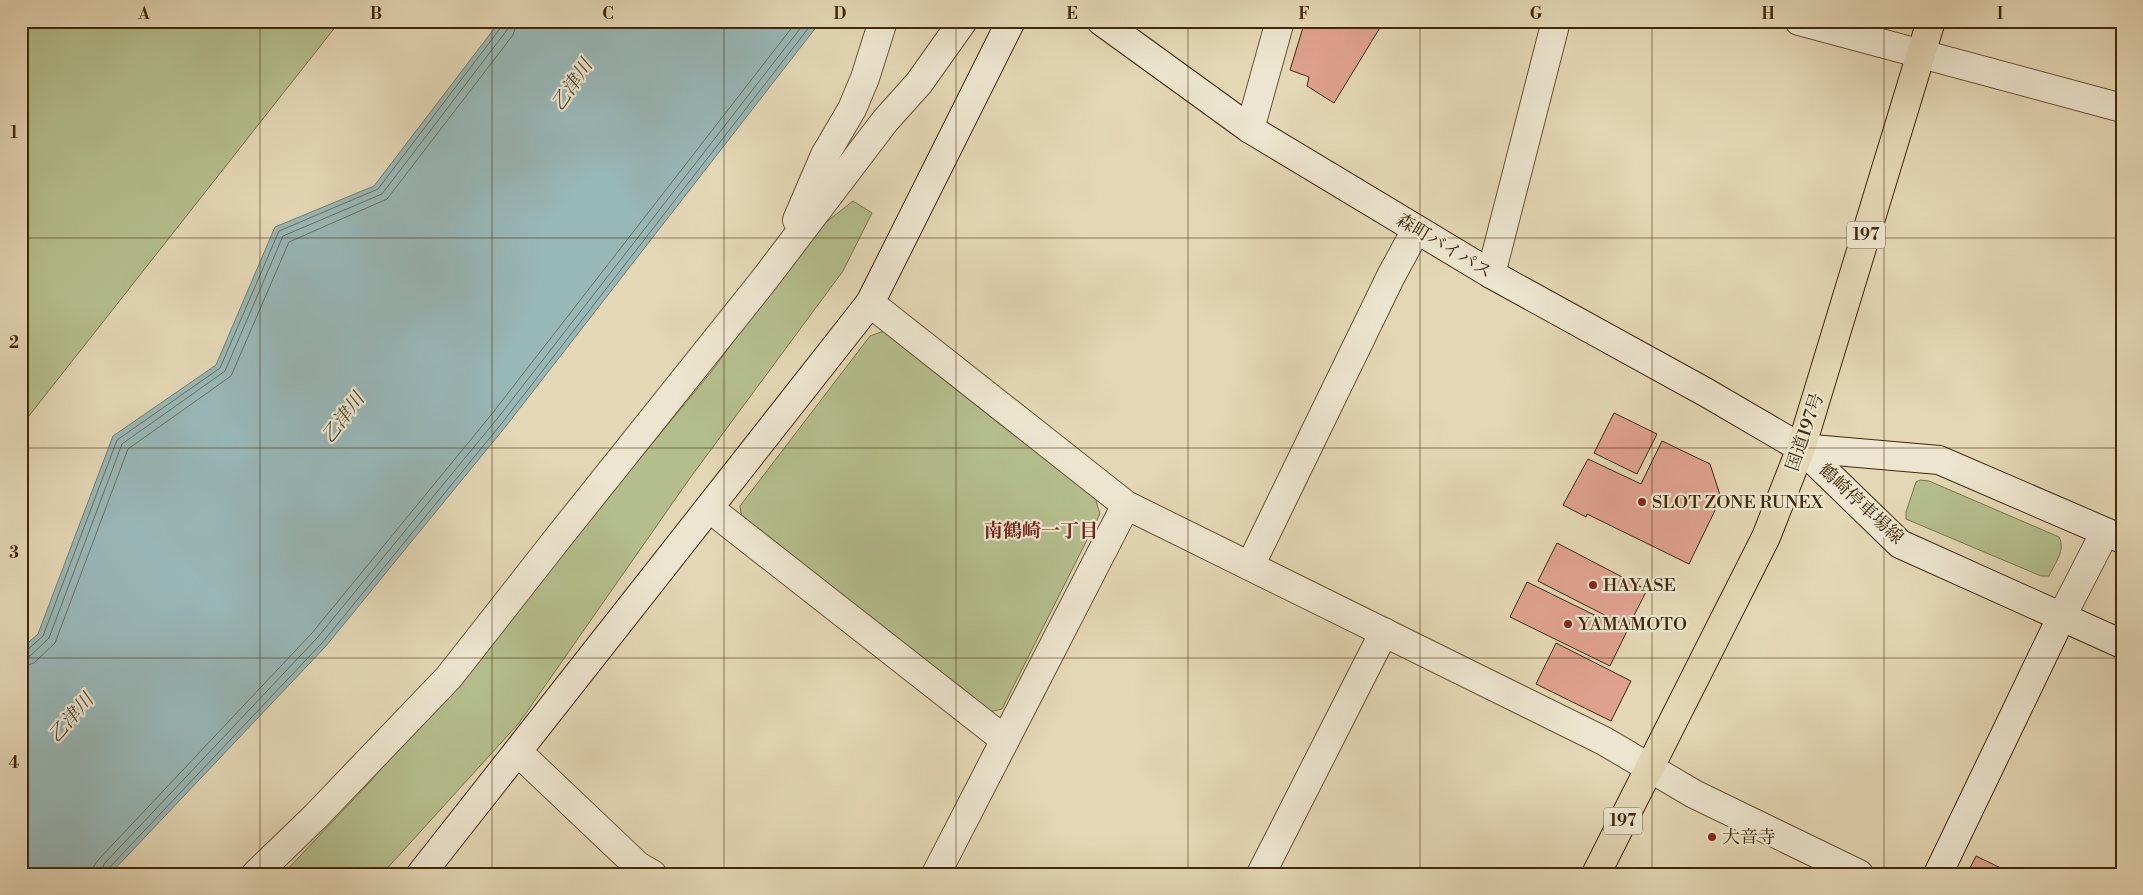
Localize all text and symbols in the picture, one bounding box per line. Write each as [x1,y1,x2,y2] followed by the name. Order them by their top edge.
[137,4,150,24] text: A
[370,4,382,24] text: B
[602,4,614,24] text: C
[834,4,847,24] text: D
[1066,4,1078,24] text: E
[1298,4,1310,24] text: F
[1530,4,1543,24] text: G
[1761,4,1775,24] text: H
[1997,4,2003,24] text: I
[546,53,599,115] water label: 乙津川
[10,123,18,143] text: 1
[1392,208,1496,284] street label: 森町バイパス
[1847,222,1885,248] road number: 197
[9,333,19,353] text: 2
[316,386,371,448] water label: 乙津川
[1781,390,1829,474] street label: 国道197号
[1814,459,1908,549] street label: 鶴崎停車場線
[1652,491,1824,514] place label: SLOT ZONE RUNEX
[1636,496,1648,508] marker: SLOT ZONE RUNEX
[984,519,1098,543] district label: 南鶴崎一丁目
[9,543,19,563] text: 3
[1603,574,1676,597] place label: HAYASE
[1587,579,1599,591] marker: HAYASE
[1577,613,1687,636] place label: YAMAMOTO
[1562,618,1574,630] marker: YAMAMOTO
[43,687,100,747] water label: 乙津川
[9,753,20,773] text: 4
[1604,808,1642,834] road number: 197
[1722,826,1776,849] place label: 大音寺
[1706,831,1718,843] marker: 大音寺

